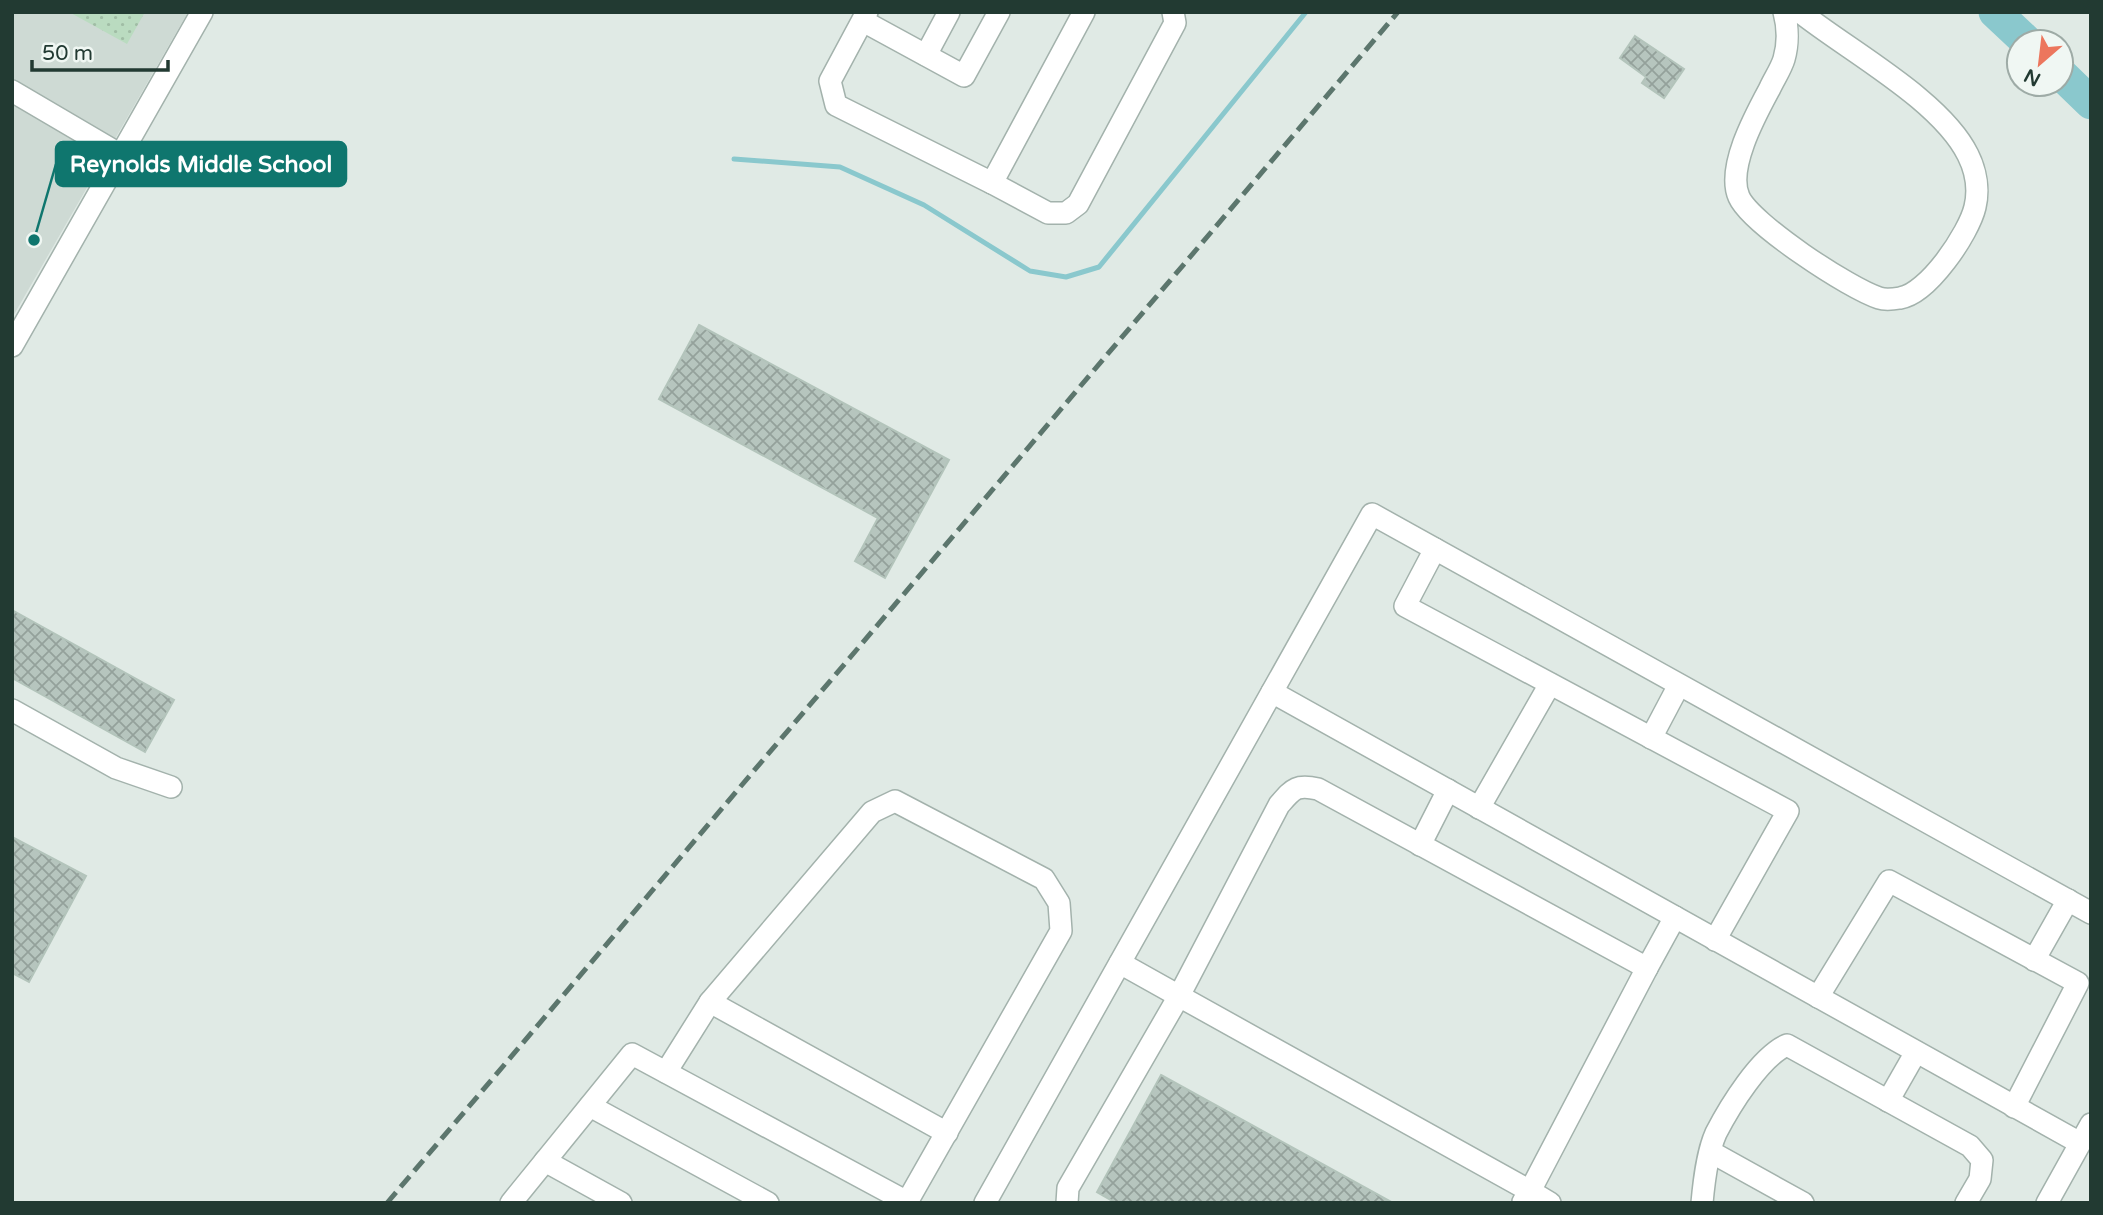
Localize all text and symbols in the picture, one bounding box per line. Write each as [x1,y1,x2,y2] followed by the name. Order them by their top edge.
[32,28,168,72] scale bar
[2005,28,2075,98] north arrow
[42,41,93,66] text: 50 m
[2021,64,2044,90] text: N
[56,142,346,186] callout: Reynolds Middle School
[70,151,332,179] text: Reynolds Middle School

